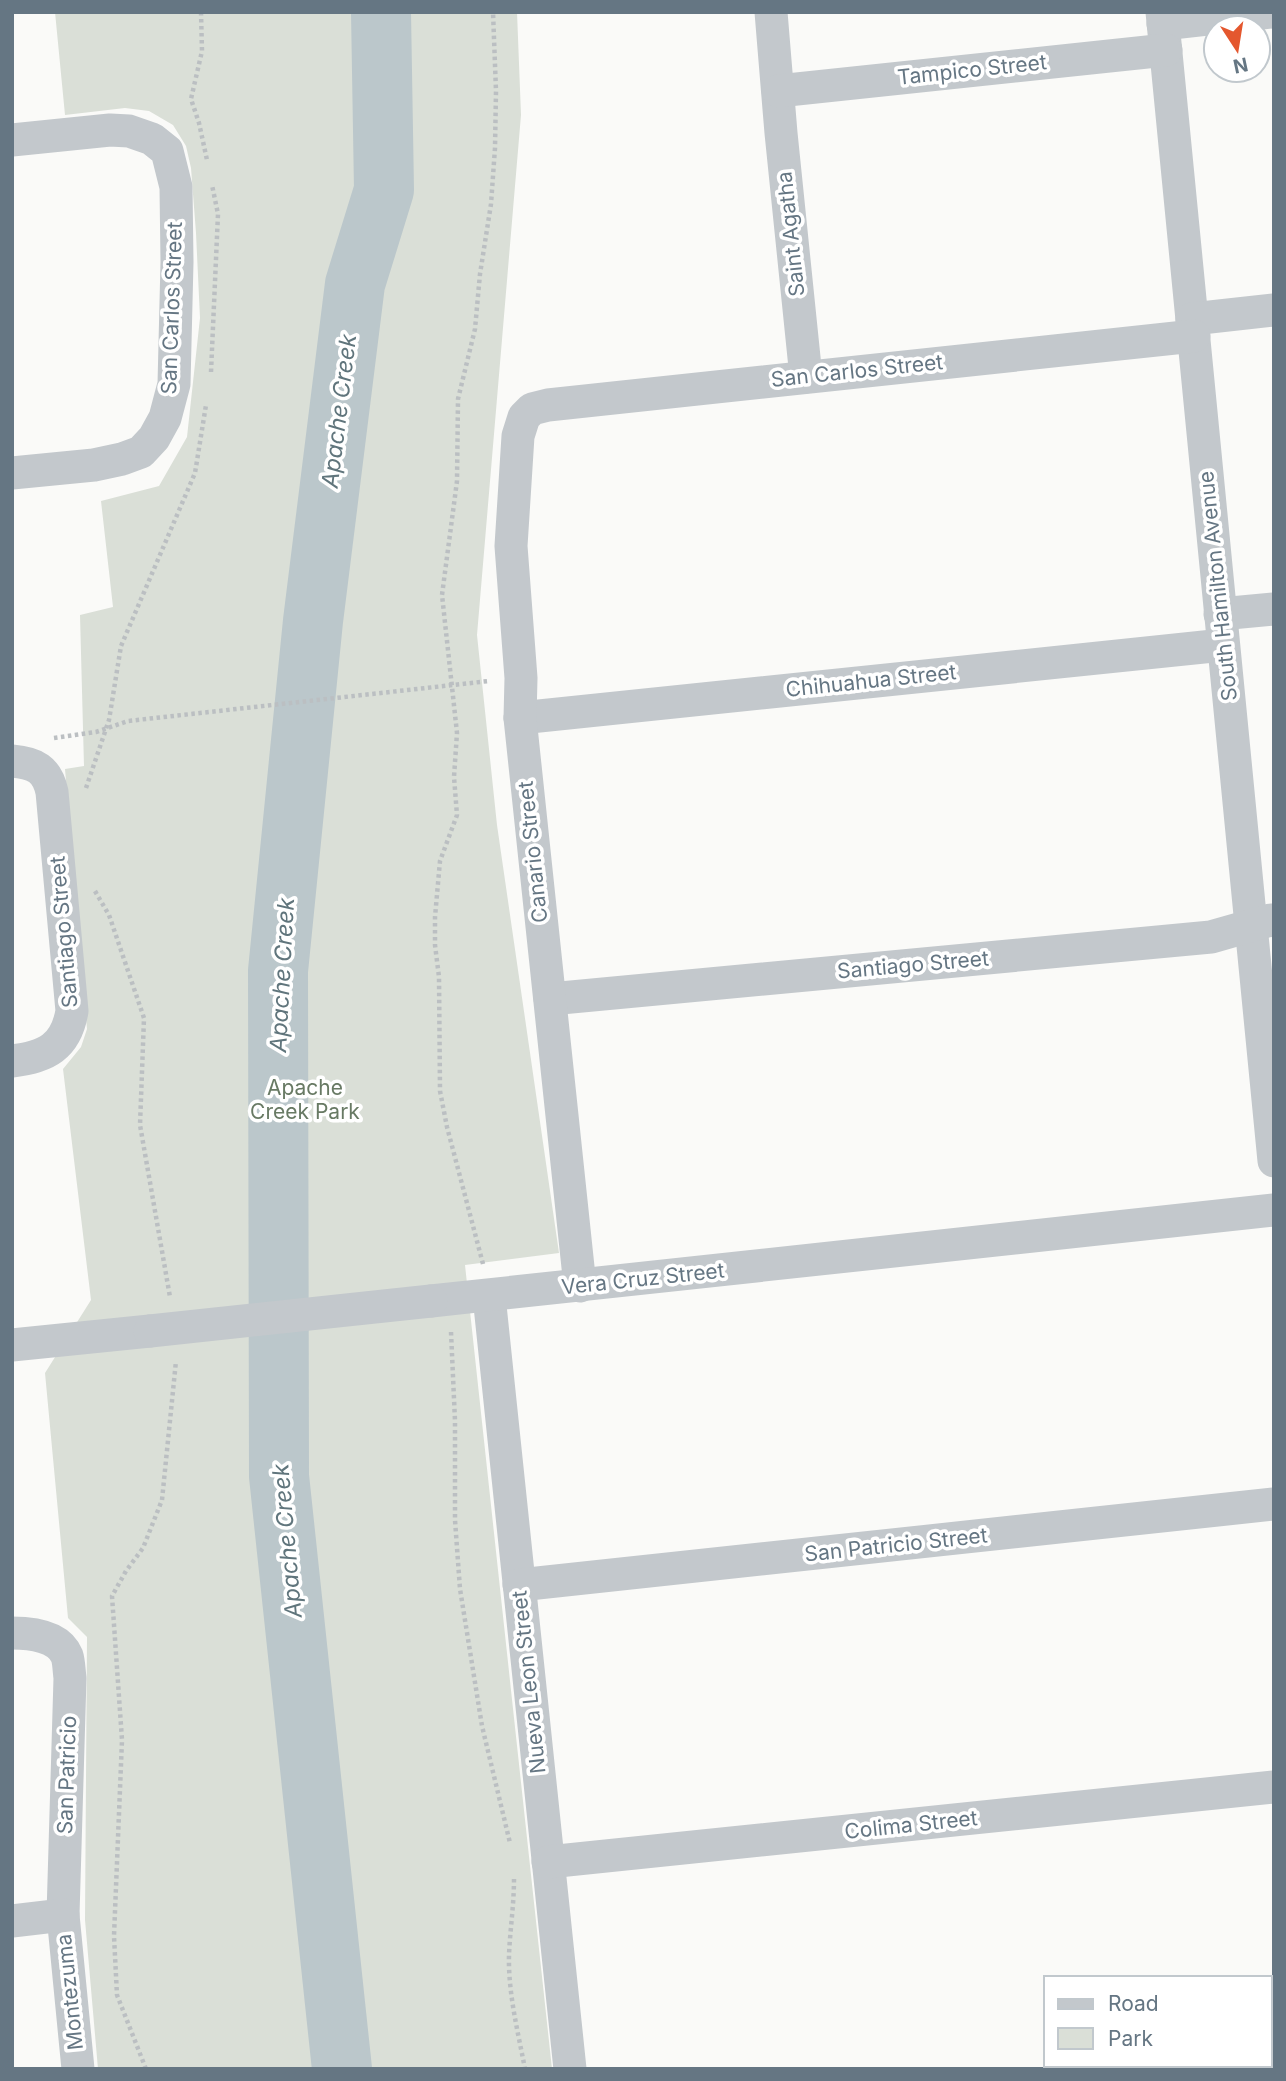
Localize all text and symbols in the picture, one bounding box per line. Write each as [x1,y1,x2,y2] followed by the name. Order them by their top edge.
[1202,14,1272,84] north arrow
[896,49,1048,90] street label: Tampico Street
[1231,52,1250,78] text: N
[771,170,810,298] street label: Saint Agatha
[156,221,187,395] street label: San Carlos Street
[316,332,362,490] water label: Apache Creek
[770,349,944,392] street label: San Carlos Street
[1193,470,1242,702] street label: South Hamilton Avenue
[784,659,958,702] street label: Chihuahua Street
[513,780,552,924] street label: Canario Street
[44,855,83,1009] street label: Santiago Street
[264,897,300,1054] water label: Apache Creek
[836,945,990,984] street label: Santiago Street
[250,1075,360,1124] park label: Apache Creek Park
[560,1258,726,1299] street label: Vera Cruz Street
[266,1462,308,1620] water label: Apache Creek
[803,1522,989,1567] street label: San Patricio Street
[506,1589,551,1775] street label: Nueva Leon Street
[52,1715,81,1835] street label: San Patricio
[843,1805,979,1844] street label: Colima Street
[51,1933,88,2051] street label: Montezuma
[1044,1976,1272,2067] legend
[1108,1991,1159,2016] text: Road
[1108,2026,1153,2051] text: Park

